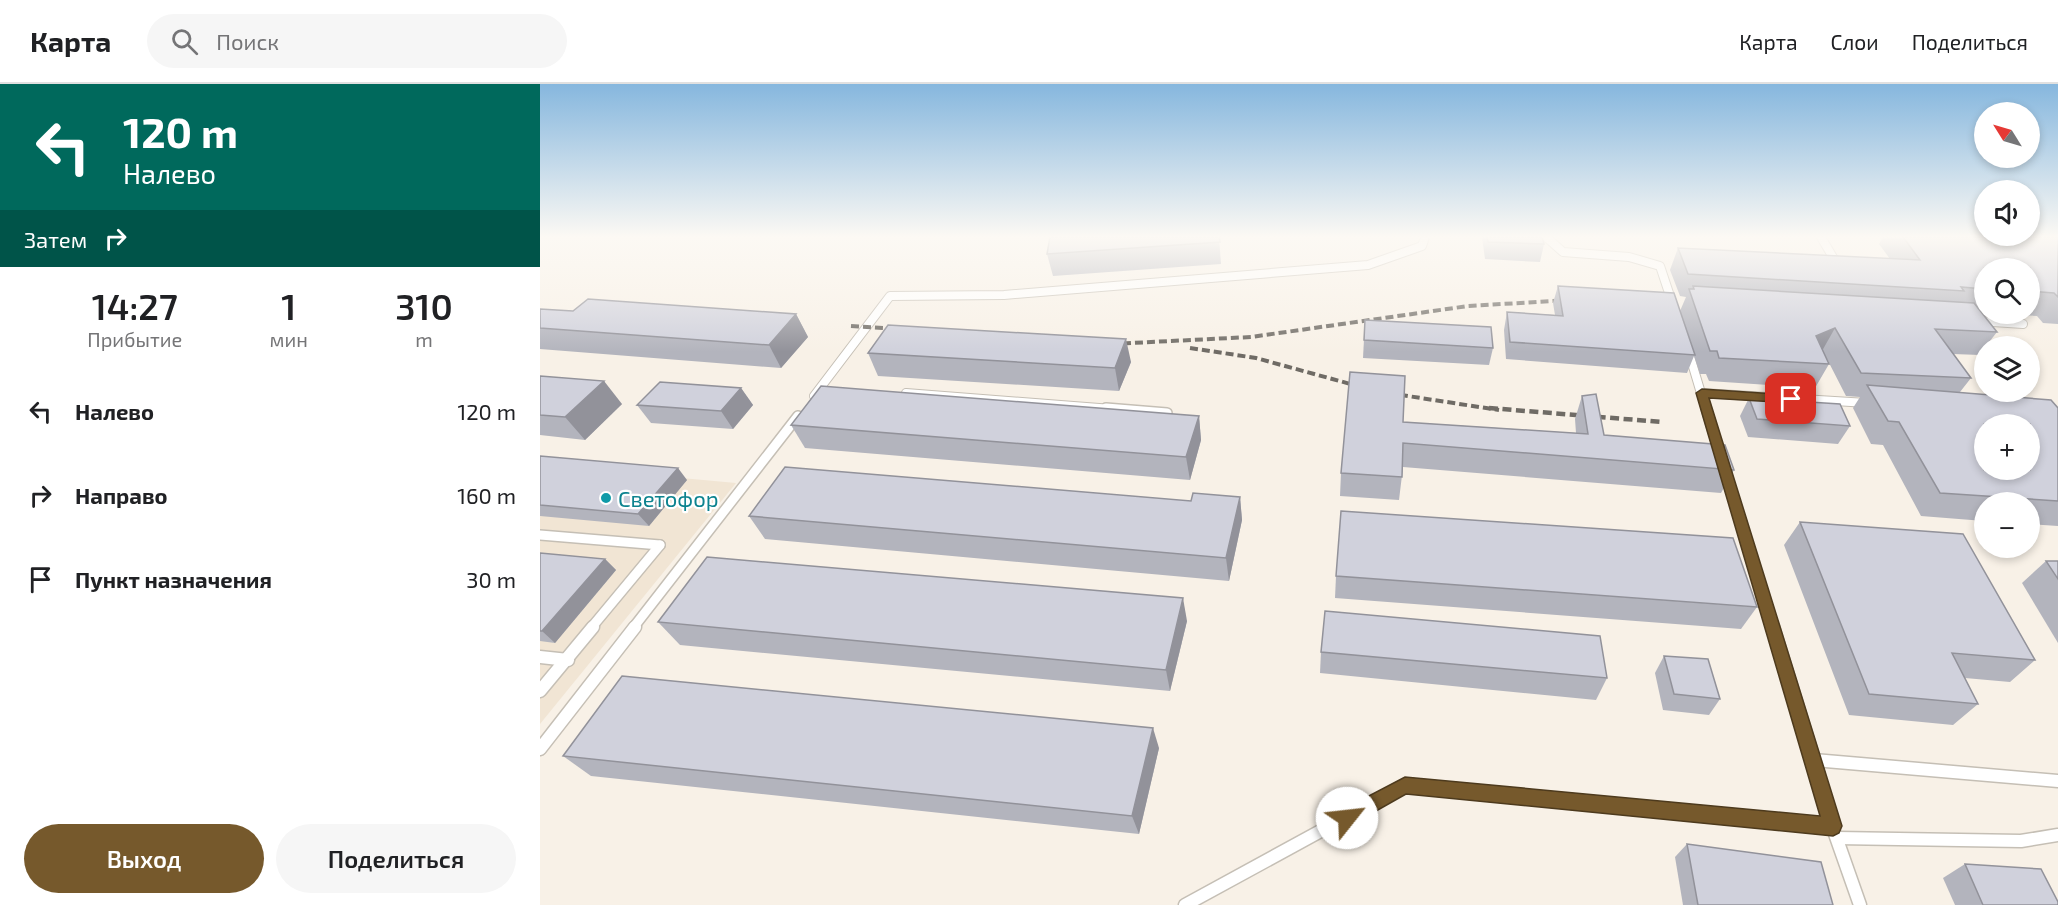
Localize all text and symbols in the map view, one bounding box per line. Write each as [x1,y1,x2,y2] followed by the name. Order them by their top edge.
[147,14,567,68] search box
[30,24,111,58] text: Карта
[168,25,201,58] icon: search
[216,28,279,54] text: Поиск
[1739,29,1798,54] text: Карта
[1831,29,1879,54] text: Слои
[1912,29,2028,54] text: Поделиться
[1974,102,2040,168] north arrow
[1974,102,2040,558] map controls
[123,106,238,156] text: 120 m
[24,108,102,186] icon: left
[123,157,216,189] text: Налево
[1974,180,2040,246] button: sound
[99,222,132,255] icon: right
[24,226,87,252] text: Затем
[1974,258,2040,324] button: search
[92,284,178,327] text: 14:27
[281,284,296,327] text: 1
[395,284,453,327] text: 310
[87,327,182,351] text: Прибытие
[270,327,308,351] text: мин
[415,327,433,351] text: m
[1974,336,2040,402] button: layers
[1765,373,1816,424] pin
[1774,382,1807,415] icon: arrive
[24,395,57,428] icon: left
[75,398,154,424] text: Налево
[457,398,516,424] text: 120 m
[1974,414,2040,480] button: +
[24,479,57,512] icon: right
[75,482,168,508] text: Направо
[457,482,516,508] text: 160 m
[618,485,719,511] place label: Светофор
[599,491,613,505] marker: Светофор
[1974,492,2040,558] button: −
[24,563,57,596] icon: arrive
[75,566,272,592] text: Пункт назначения
[466,566,516,592] text: 30 m
[1315,786,1379,850] position arrow
[24,824,264,893] button: Выход
[276,824,516,893] button: Поделиться

